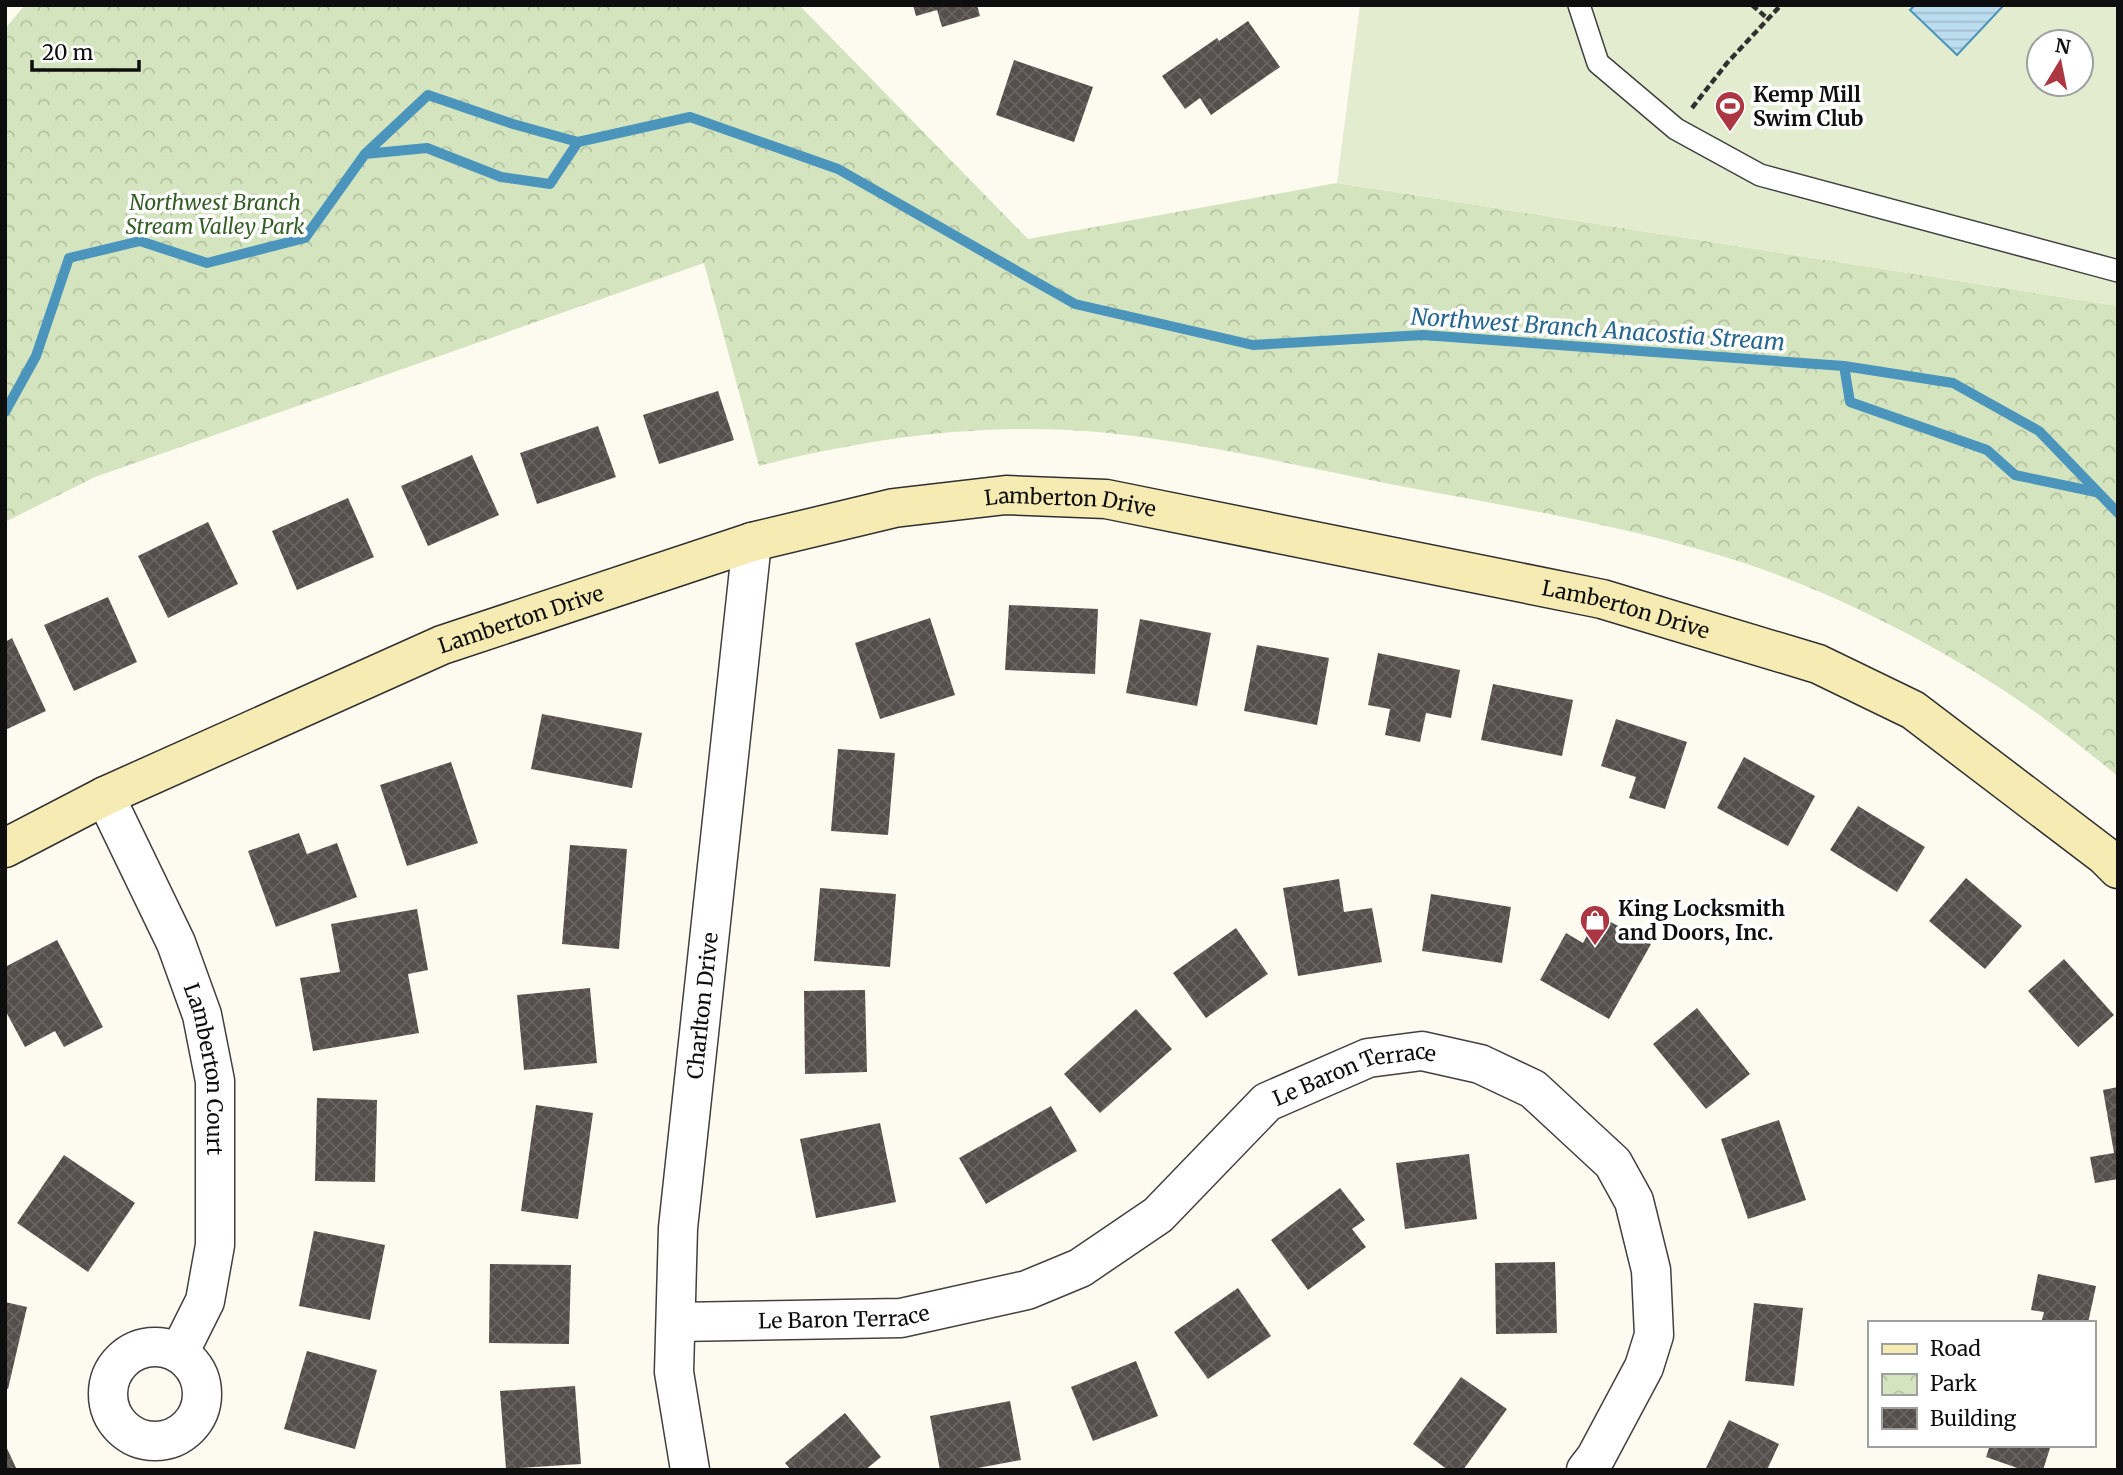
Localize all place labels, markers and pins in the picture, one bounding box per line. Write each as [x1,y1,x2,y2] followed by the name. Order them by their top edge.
[1753,81,1863,132] place label: Kemp Mill Swim Club
[1713,89,1747,133] sports icon: Kemp Mill Swim Club
[1618,895,1785,946] place label: King Locksmith and Doors, Inc.
[1578,903,1612,947] shop icon: King Locksmith and Doors, Inc.

